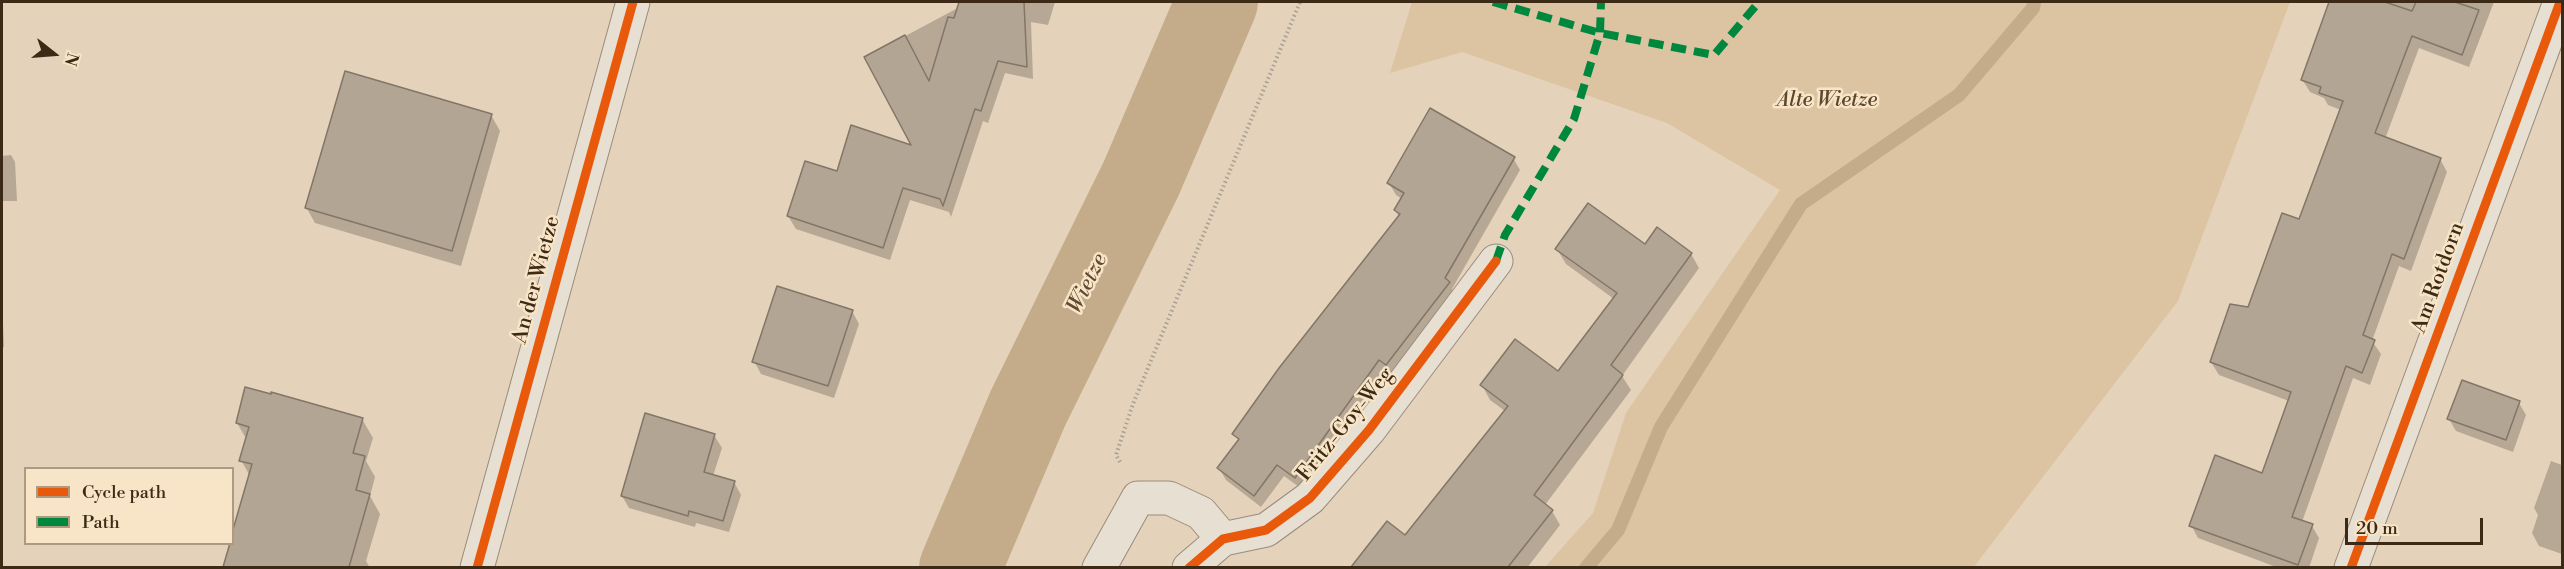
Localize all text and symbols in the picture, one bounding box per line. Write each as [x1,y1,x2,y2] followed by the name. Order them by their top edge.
[24,24,84,84] north arrow
[60,50,83,68] text: N
[1777,88,1877,114] park label: Alte Wietze
[508,213,566,347] street label: An der Wietze
[2407,219,2471,337] street label: Am Rotdorn
[1062,250,1114,318] water label: Wietze
[1292,363,1400,487] street label: Fritz-Goy-Weg
[24,467,234,545] legend
[82,481,166,504] text: Cycle path
[2348,506,2486,544] scale bar
[82,511,120,534] text: Path
[2356,517,2398,540] text: 20 m

